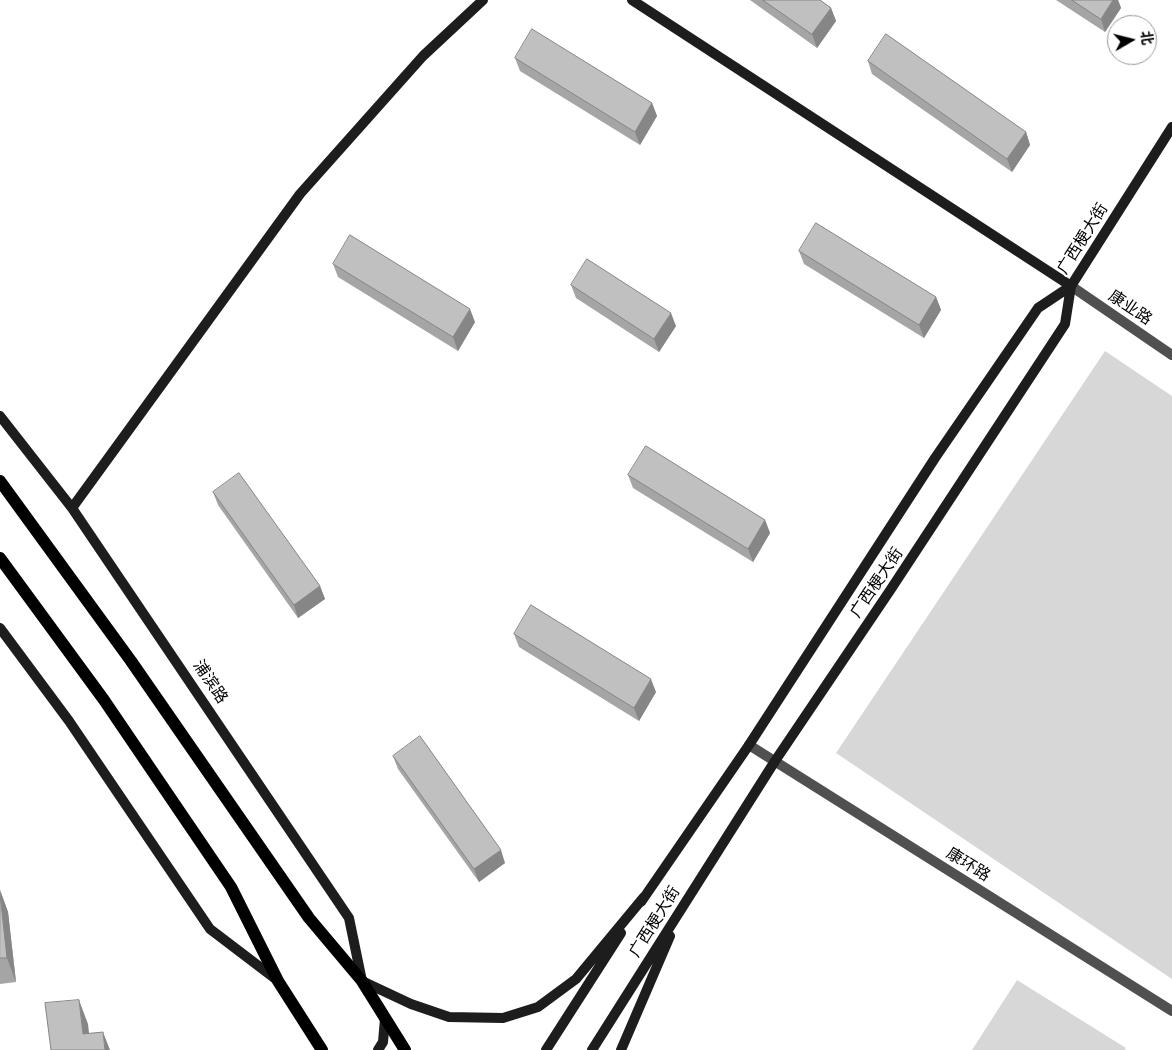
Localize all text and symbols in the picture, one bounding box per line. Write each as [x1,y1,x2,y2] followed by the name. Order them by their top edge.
[1107,15,1157,65] north arrow
[1137,30,1156,46] text: 北
[1054,200,1112,278] street label: 广西梗大街
[1105,287,1155,329] street label: 康业路
[847,544,907,622] street label: 广西梗大街
[189,657,231,707] street label: 浦滨路
[943,844,993,886] street label: 康环路
[626,883,684,961] street label: 广西梗大街

